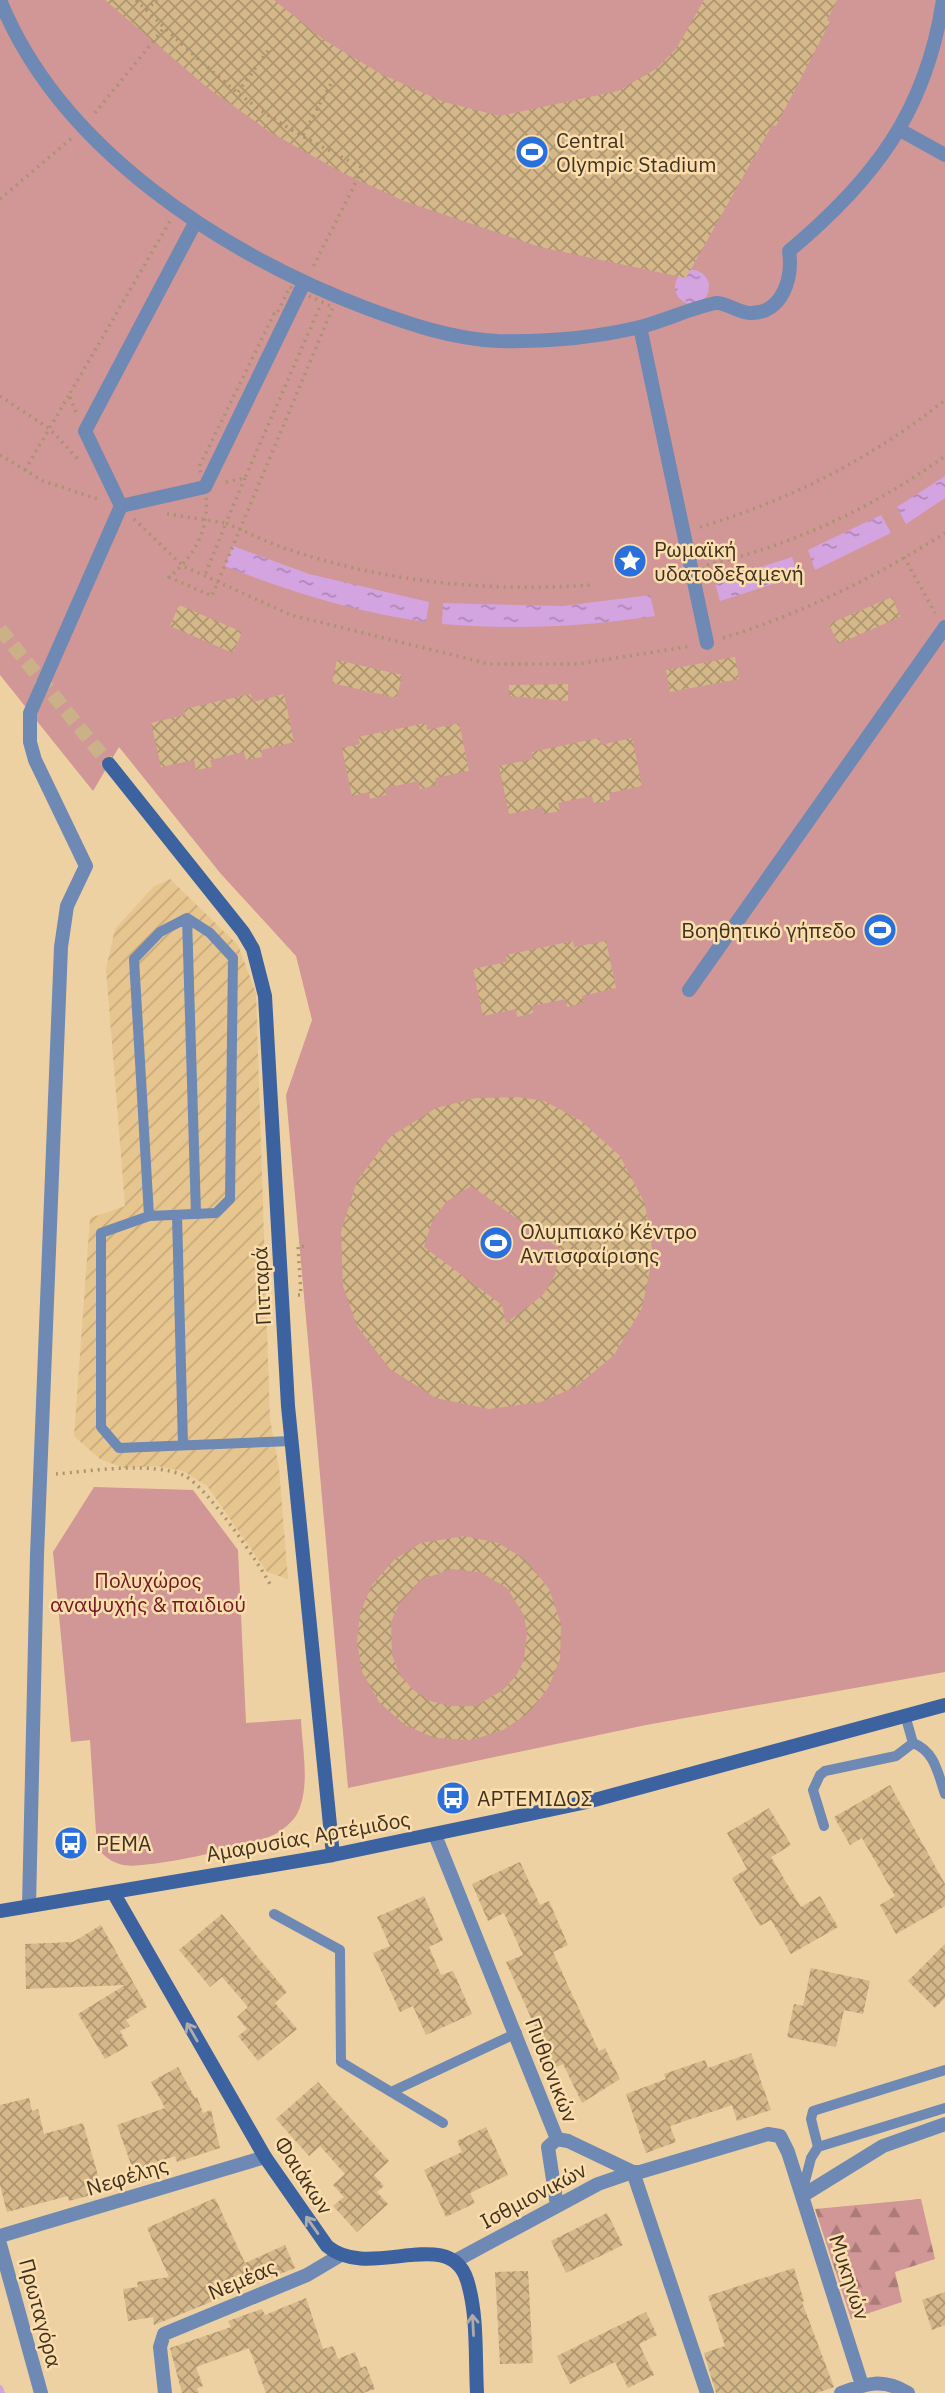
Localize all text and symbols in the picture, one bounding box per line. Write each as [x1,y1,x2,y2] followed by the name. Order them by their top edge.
[556,126,717,178] place label: Central Olympic Stadium
[513,133,551,171] sports icon: Central Olympic Stadium
[654,535,804,587] place label: Ρωμαϊκή υδατοδεξαμενή
[611,542,649,580] place icon: Ρωμαϊκή υδατοδεξαμενή
[861,911,899,949] sports icon: Βοηθητικό γήπεδο
[681,916,856,944] place label: Βοηθητικό γήπεδο
[520,1217,697,1269] place label: Ολυμπιακό Κέντρο Αντισφαίρισης
[477,1224,515,1262] sports icon: Ολυμπιακό Κέντρο Αντισφαίρισης
[245,1246,277,1326] street label: Πιτταρά
[50,1566,246,1618] park label: Πολυχώρος αναψυχής & παιδιού
[434,1779,472,1817] bus stop icon: ΑΡΤΕΜΙΔΟΣ
[477,1784,593,1812] place label: ΑΡΤΕΜΙΔΟΣ
[204,1804,412,1868] street label: Αμαρυσίας Αρτέμιδος
[52,1824,90,1862] bus stop icon: ΡΕΜΑ
[96,1829,151,1857] place label: ΡΕΜΑ
[519,2014,585,2127] street label: Πυθιονικών
[185,2022,198,2043] one-way arrow
[268,2130,340,2220] street label: Φαιάκων
[83,2150,171,2202] street label: Νεφέλης
[475,2155,591,2235] street label: Ισθμιονικών
[305,2216,319,2235] one-way arrow
[823,2231,877,2324] street label: Μυκηνών
[203,2252,281,2306] street label: Νεμέας
[13,2255,69,2371] street label: Πρωταγόρα
[467,2314,480,2337] one-way arrow

